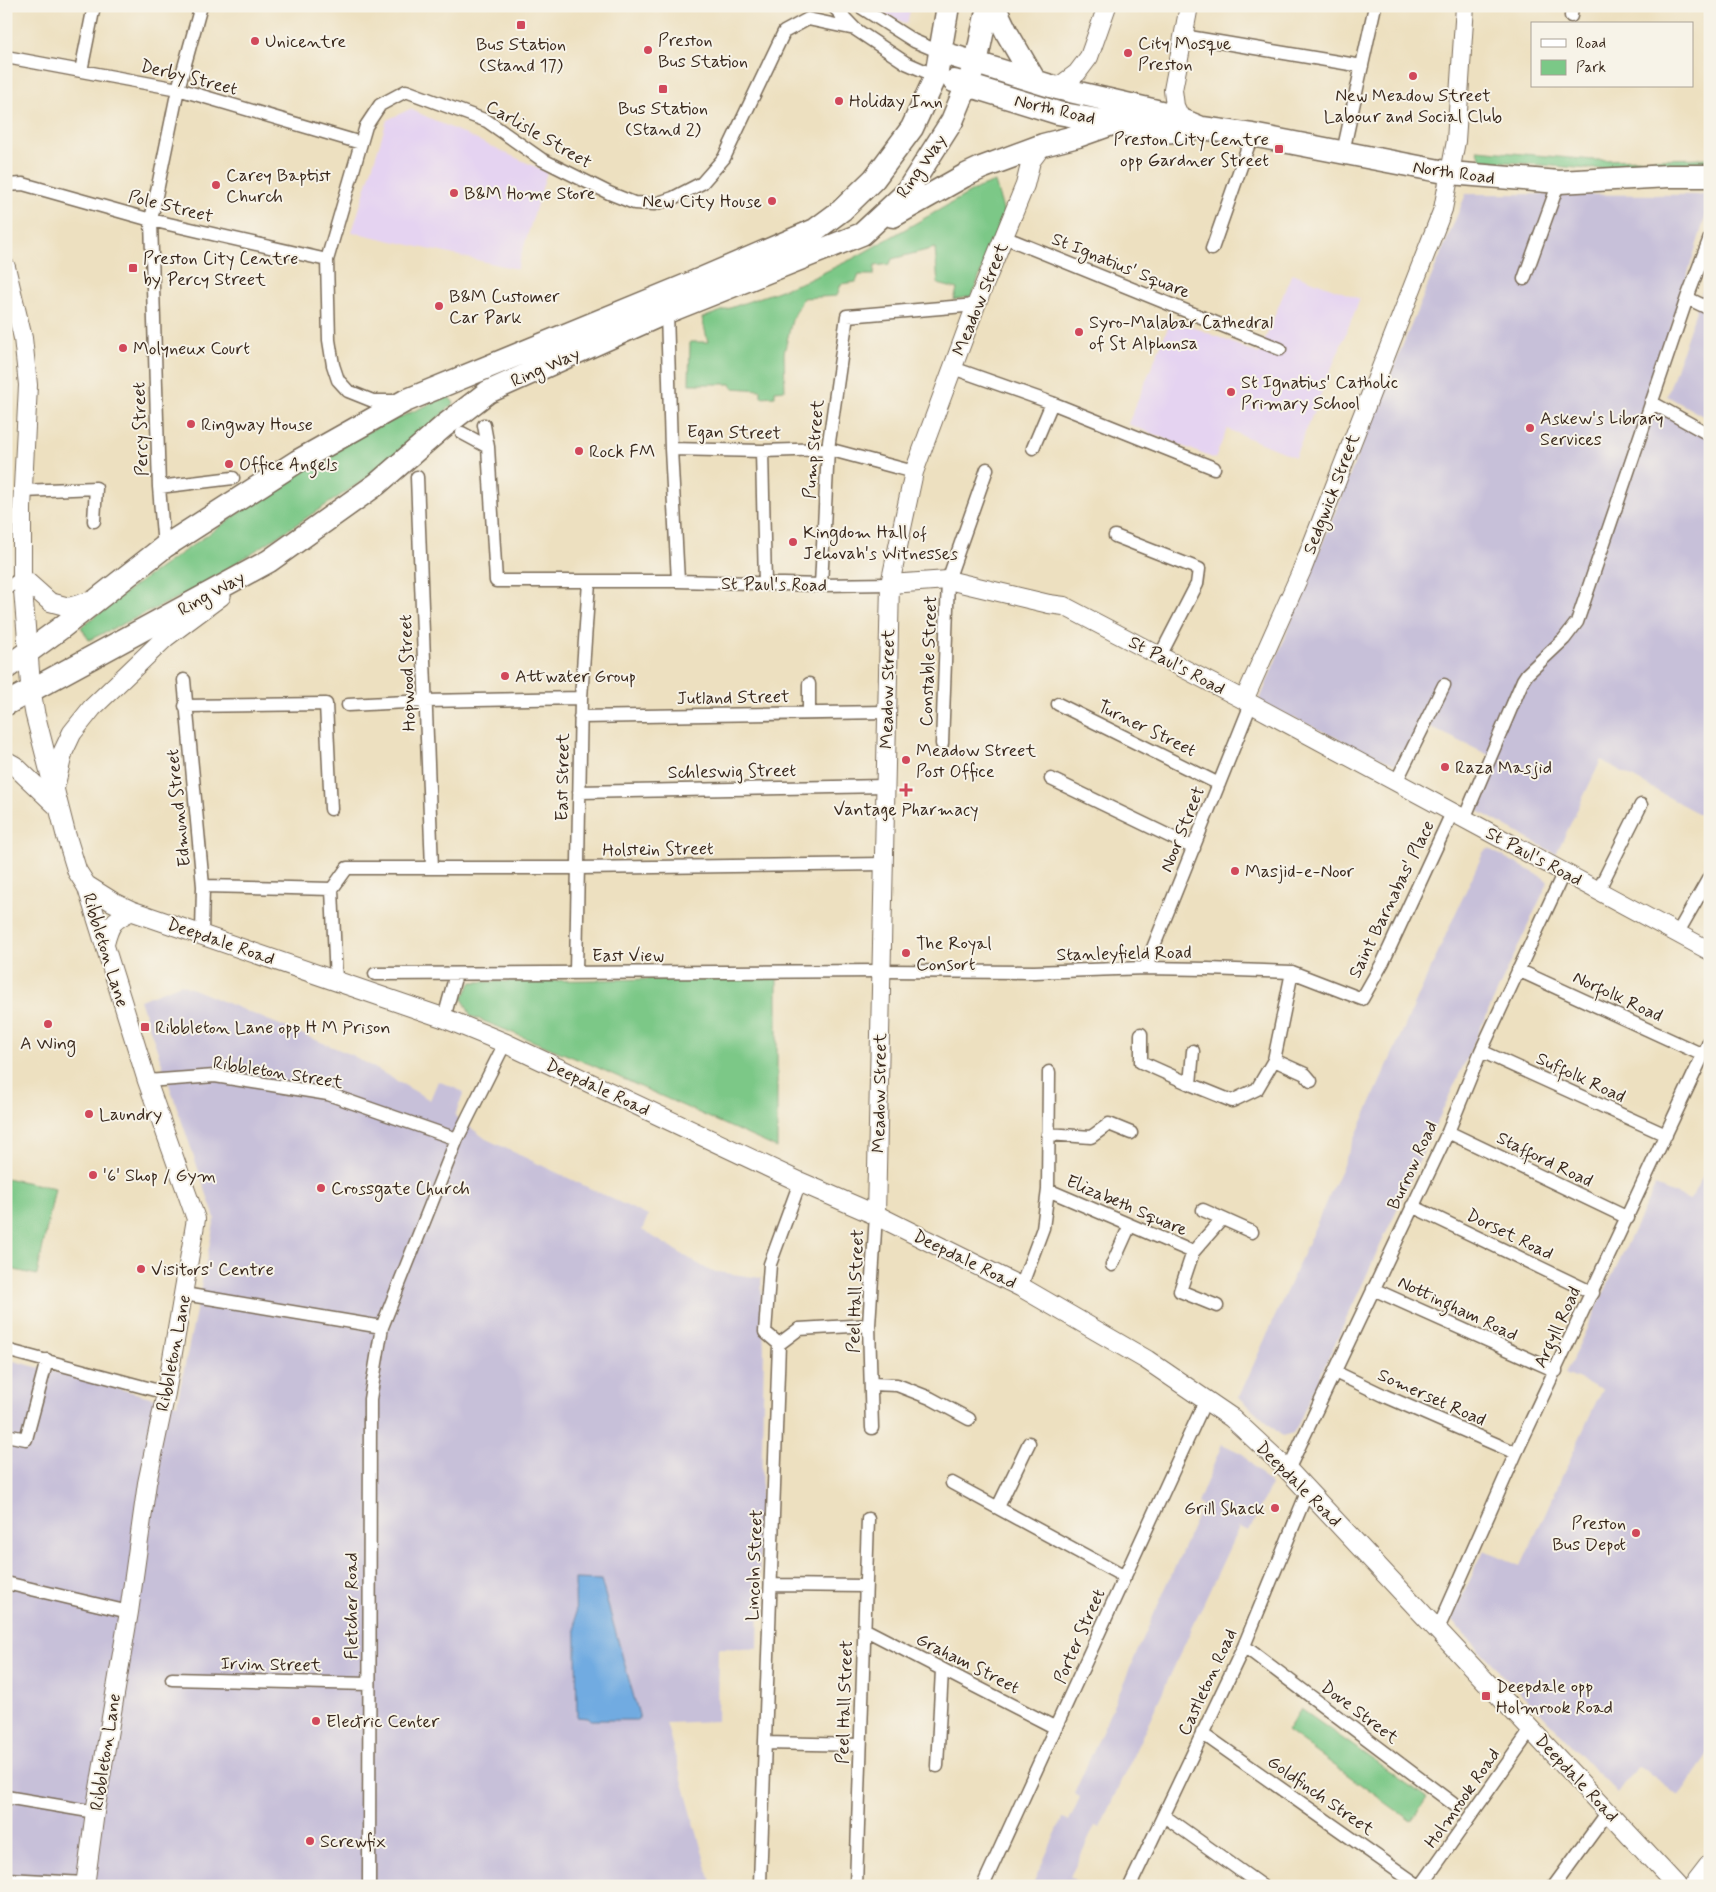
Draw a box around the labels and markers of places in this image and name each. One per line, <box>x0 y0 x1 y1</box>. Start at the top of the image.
marker: Bus Station (Stand 17) <box>515 19 527 31</box>
place label: Preston Bus Station <box>658 29 748 74</box>
place label: Unicentre <box>265 30 346 54</box>
place label: City Mosque Preston <box>1138 32 1231 77</box>
place label: Bus Station (Stand 17) <box>476 33 566 78</box>
marker: Unicentre <box>249 35 261 47</box>
marker: Preston Bus Station <box>642 44 654 56</box>
marker: City Mosque Preston <box>1122 47 1134 59</box>
marker: New Meadow Street Labour and Social Club <box>1407 70 1419 82</box>
marker: Bus Station (Stand 2) <box>657 83 669 95</box>
place label: New Meadow Street Labour and Social Club <box>1324 84 1502 129</box>
place label: Holiday Inn <box>849 90 943 114</box>
marker: Holiday Inn <box>833 95 845 107</box>
place label: Bus Station (Stand 2) <box>618 97 708 142</box>
place label: Preston City Centre opp Gardner Street <box>1114 128 1269 173</box>
marker: Preston City Centre opp Gardner Street <box>1273 143 1285 155</box>
place label: Carey Baptist Church <box>226 164 332 209</box>
marker: Carey Baptist Church <box>210 179 222 191</box>
place label: B&M Home Store <box>464 182 596 206</box>
marker: B&M Home Store <box>448 187 460 199</box>
place label: New City House <box>642 190 762 214</box>
marker: New City House <box>766 195 778 207</box>
place label: Preston City Centre by Percy Street <box>143 247 298 292</box>
marker: Preston City Centre by Percy Street <box>127 262 139 274</box>
place label: B&M Customer Car Park <box>449 285 560 330</box>
marker: B&M Customer Car Park <box>433 300 445 312</box>
place label: Syro-Malabar Cathedral of St Alphonsa <box>1089 311 1273 356</box>
marker: Syro-Malabar Cathedral of St Alphonsa <box>1073 326 1085 338</box>
place label: Molyneux Court <box>133 337 250 361</box>
marker: Molyneux Court <box>117 342 129 354</box>
place label: St Ignatius' Catholic Primary School <box>1241 371 1398 416</box>
marker: St Ignatius' Catholic Primary School <box>1225 386 1237 398</box>
place label: Askew's Library Services <box>1540 407 1664 452</box>
place label: Ringway House <box>201 413 313 438</box>
marker: Ringway House <box>185 418 197 430</box>
marker: Askew's Library Services <box>1524 422 1536 434</box>
place label: Rock FM <box>589 440 656 464</box>
marker: Rock FM <box>573 445 585 457</box>
place label: Office Angels <box>239 453 338 479</box>
marker: Office Angels <box>223 458 235 470</box>
place label: Kingdom Hall of Jehovah's Witnesses <box>803 521 958 566</box>
marker: Kingdom Hall of Jehovah's Witnesses <box>787 536 799 548</box>
place label: Attwater Group <box>515 665 636 689</box>
marker: Attwater Group <box>499 670 511 682</box>
place label: Meadow Street Post Office <box>916 739 1036 784</box>
marker: Meadow Street Post Office <box>900 754 912 766</box>
place label: Raza Masjid <box>1455 756 1552 780</box>
marker: Raza Masjid <box>1439 761 1451 773</box>
marker: Vantage Pharmacy <box>900 784 912 796</box>
place label: Vantage Pharmacy <box>833 798 979 822</box>
place label: Masjid-e-Noor <box>1245 860 1355 884</box>
marker: Masjid-e-Noor <box>1229 865 1241 877</box>
place label: The Royal Consort <box>916 932 992 977</box>
marker: The Royal Consort <box>900 947 912 959</box>
place label: Ribbleton Lane opp H M Prison <box>155 1016 391 1040</box>
marker: A Wing <box>42 1018 54 1030</box>
marker: Ribbleton Lane opp H M Prison <box>139 1021 151 1033</box>
place label: A Wing <box>20 1032 76 1057</box>
place label: Laundry <box>99 1103 162 1127</box>
marker: Laundry <box>83 1108 95 1120</box>
place label: '6' Shop / Gym <box>103 1164 216 1188</box>
marker: '6' Shop / Gym <box>87 1169 99 1181</box>
place label: Crossgate Church <box>331 1177 470 1202</box>
marker: Crossgate Church <box>315 1182 327 1194</box>
place label: Visitors' Centre <box>151 1258 274 1282</box>
marker: Visitors' Centre <box>135 1263 147 1275</box>
place label: Grill Shack <box>1184 1497 1265 1521</box>
marker: Grill Shack <box>1269 1502 1281 1514</box>
place label: Preston Bus Depot <box>1552 1512 1626 1557</box>
marker: Preston Bus Depot <box>1630 1527 1642 1539</box>
place label: Deepdale opp Holmrook Road <box>1496 1675 1613 1720</box>
marker: Deepdale opp Holmrook Road <box>1480 1690 1492 1702</box>
place label: Electric Center <box>326 1710 440 1734</box>
marker: Electric Center <box>310 1715 322 1727</box>
place label: Screwfix <box>320 1830 386 1854</box>
marker: Screwfix <box>304 1835 316 1847</box>

